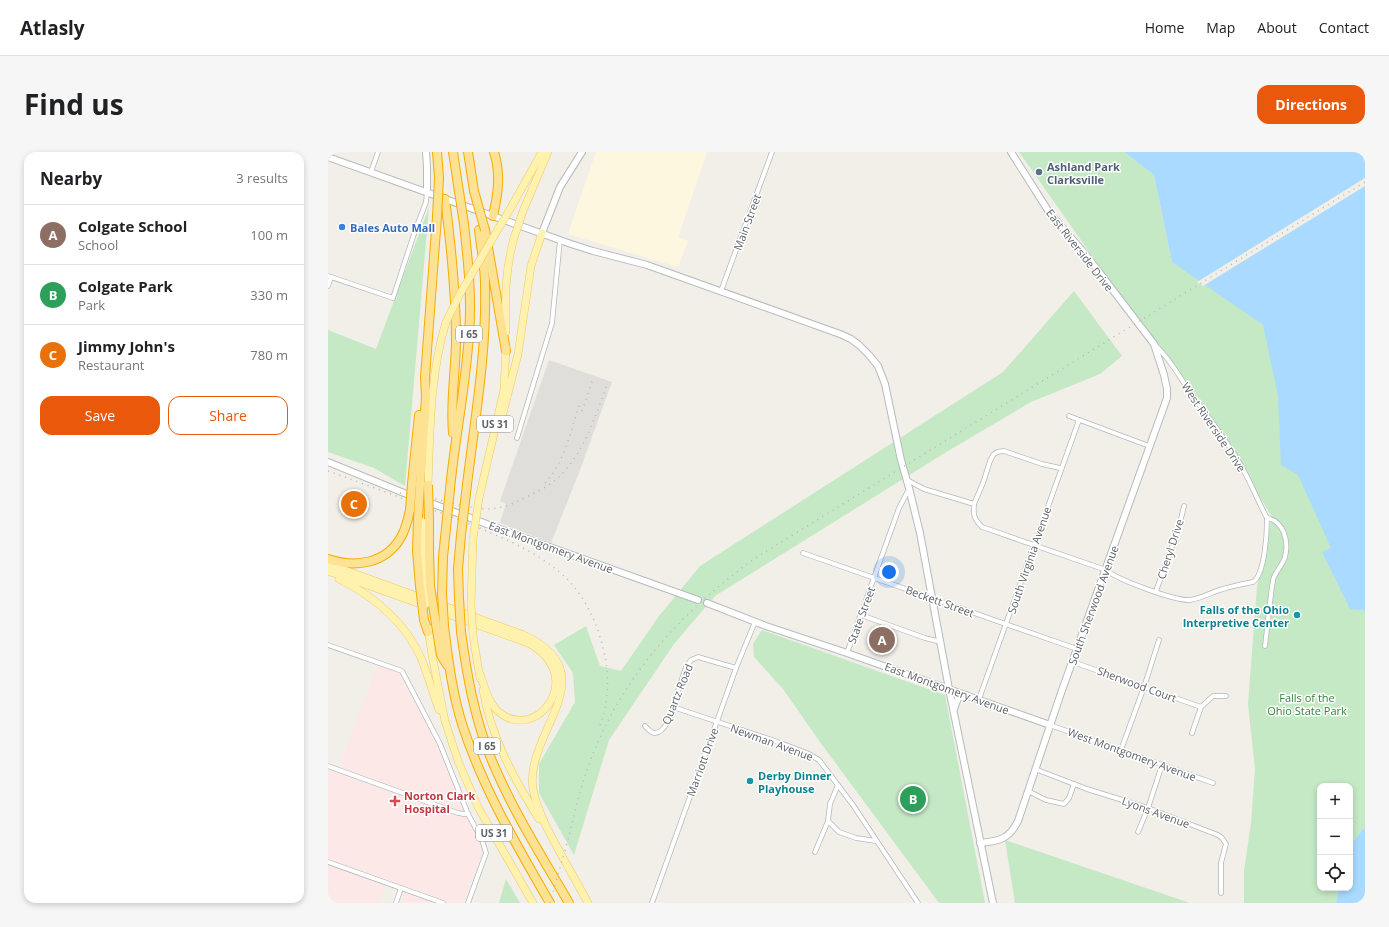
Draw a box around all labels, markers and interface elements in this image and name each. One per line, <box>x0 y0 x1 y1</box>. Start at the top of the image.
text: Atlasly <box>20 15 85 41</box>
text: Home <box>1145 18 1184 37</box>
text: Map <box>1206 18 1235 37</box>
text: About <box>1257 18 1297 37</box>
text: Contact <box>1319 18 1369 37</box>
text: Find us <box>24 85 124 123</box>
button: Directions <box>1257 85 1365 124</box>
place label: Ashland Park Clarksville <box>1047 159 1120 187</box>
text: Nearby <box>40 167 102 190</box>
marker: Ashland Park Clarksville <box>1034 167 1044 177</box>
text: 3 results <box>236 169 288 187</box>
street label: Main Street <box>730 192 764 252</box>
street label: East Riverside Drive <box>1043 206 1117 294</box>
text: Colgate School <box>78 216 187 236</box>
place label: Bales Auto Mall <box>350 220 435 235</box>
marker: Bales Auto Mall <box>337 222 347 232</box>
text: A <box>49 226 57 244</box>
text: 100 m <box>250 226 288 244</box>
text: School <box>78 236 118 254</box>
text: Colgate Park <box>78 276 173 296</box>
text: B <box>49 286 57 304</box>
text: 330 m <box>250 286 288 304</box>
text: Park <box>78 296 105 314</box>
road number: I 65 <box>456 326 482 342</box>
text: Jimmy John's <box>78 336 175 356</box>
text: C <box>49 346 57 364</box>
text: 780 m <box>250 346 288 364</box>
text: Restaurant <box>78 356 145 374</box>
street label: West Riverside Drive <box>1178 379 1250 475</box>
button: Save <box>40 396 160 435</box>
button: Share <box>168 396 288 435</box>
road number: US 31 <box>477 416 513 432</box>
pin: C <box>341 489 367 519</box>
street label: South Virginia Avenue <box>1004 504 1054 616</box>
street label: East Montgomery Avenue <box>487 517 615 577</box>
street label: Cheryl Drive <box>1153 517 1187 581</box>
street label: South Sherwood Avenue <box>1064 543 1122 667</box>
your location <box>879 562 899 582</box>
street label: Beckett Street <box>904 582 976 620</box>
street label: State Street <box>844 584 878 646</box>
place label: Falls of the Ohio Interpretive Center <box>1183 602 1289 630</box>
marker: Falls of the Ohio Interpretive Center <box>1292 610 1302 620</box>
pin: A <box>869 625 895 655</box>
street label: East Montgomery Avenue <box>883 658 1011 718</box>
street label: Quartz Road <box>658 661 696 727</box>
street label: Sherwood Court <box>1095 663 1179 705</box>
park label: Falls of the Ohio State Park <box>1267 690 1347 718</box>
street label: Newman Avenue <box>728 720 816 764</box>
street label: West Montgomery Avenue <box>1066 724 1198 784</box>
street label: Marriott Drive <box>683 726 721 798</box>
road number: I 65 <box>474 738 500 754</box>
place label: Derby Dinner Playhouse <box>758 768 831 796</box>
marker: Derby Dinner Playhouse <box>745 776 755 786</box>
map controls <box>1317 783 1353 891</box>
button: + <box>1317 783 1353 819</box>
pin: B <box>900 784 926 814</box>
place label: Norton Clark Hospital <box>404 788 475 816</box>
street label: Lyons Avenue <box>1120 793 1192 831</box>
marker: Norton Clark Hospital <box>389 795 401 807</box>
button: − <box>1317 819 1353 855</box>
road number: US 31 <box>476 825 512 841</box>
button: locate <box>1317 855 1353 891</box>

